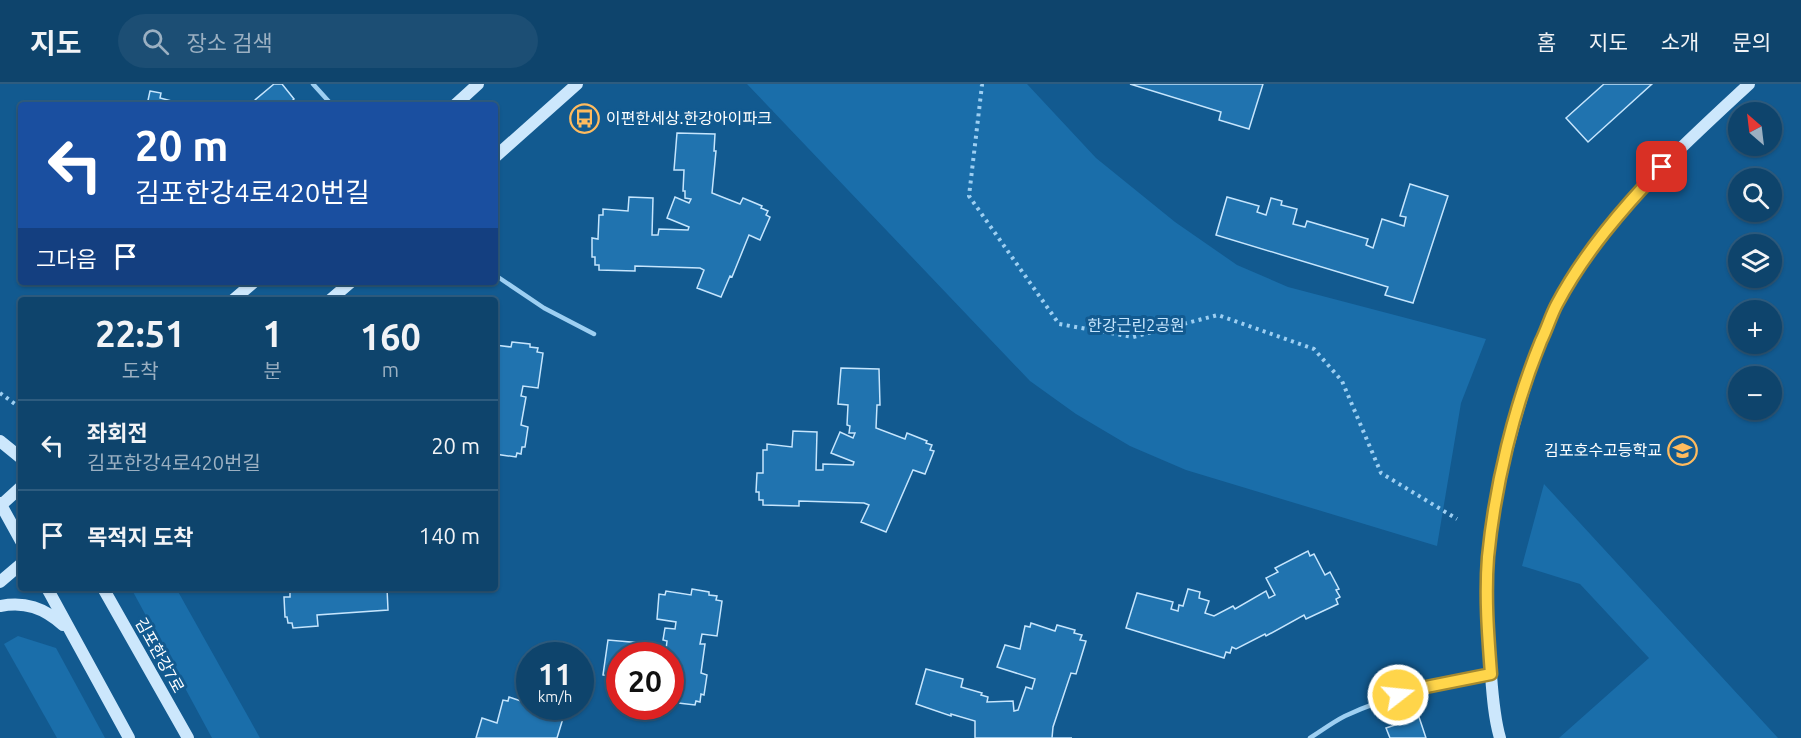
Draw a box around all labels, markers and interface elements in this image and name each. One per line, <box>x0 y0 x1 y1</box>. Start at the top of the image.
search box <box>118 14 538 68</box>
icon: search <box>139 25 172 58</box>
text: 지도 <box>30 27 82 58</box>
text: 장소 검색 <box>187 30 273 55</box>
text: 홈 <box>1537 30 1556 54</box>
text: 지도 <box>1589 30 1628 54</box>
text: 소개 <box>1661 30 1699 54</box>
text: 문의 <box>1732 30 1771 54</box>
bus stop icon: 이편한세상.한강아이파크 <box>569 102 601 134</box>
north arrow <box>1728 102 1782 156</box>
map controls <box>1728 102 1782 420</box>
place label: 이편한세상.한강아이파크 <box>606 109 772 127</box>
text: 20 m <box>135 122 229 169</box>
icon: left <box>36 126 114 204</box>
pin <box>1636 141 1687 192</box>
icon: arrive <box>1645 150 1678 183</box>
button: search <box>1728 168 1782 222</box>
text: 김포한강4로420번길 <box>135 177 370 207</box>
button: layers <box>1728 234 1782 288</box>
icon: arrive <box>109 240 142 273</box>
text: 그다음 <box>36 246 97 271</box>
button: + <box>1728 300 1782 354</box>
text: 22:51 <box>95 313 185 354</box>
text: 1 <box>262 313 283 354</box>
text: 160 <box>360 316 421 357</box>
park label: 한강근린2공원 <box>1087 316 1185 334</box>
text: m <box>382 358 399 381</box>
text: 도착 <box>122 359 159 382</box>
text: 분 <box>263 359 282 382</box>
button: − <box>1728 366 1782 420</box>
text: 좌회전 <box>87 420 148 445</box>
icon: left <box>36 429 69 462</box>
text: 20 m <box>431 433 480 458</box>
school or university icon: 김포호수고등학교 <box>1667 434 1699 466</box>
place label: 김포호수고등학교 <box>1544 441 1662 459</box>
text: 김포한강4로420번길 <box>87 451 261 474</box>
icon: arrive <box>36 519 69 552</box>
text: 140 m <box>419 523 480 548</box>
text: 목적지 도착 <box>87 524 193 549</box>
street label: 김포한강7로 <box>132 615 188 696</box>
speed limit sign: 20 <box>606 642 684 720</box>
text: 11 <box>538 657 572 691</box>
position arrow <box>1366 663 1430 727</box>
text: km/h <box>538 688 572 705</box>

